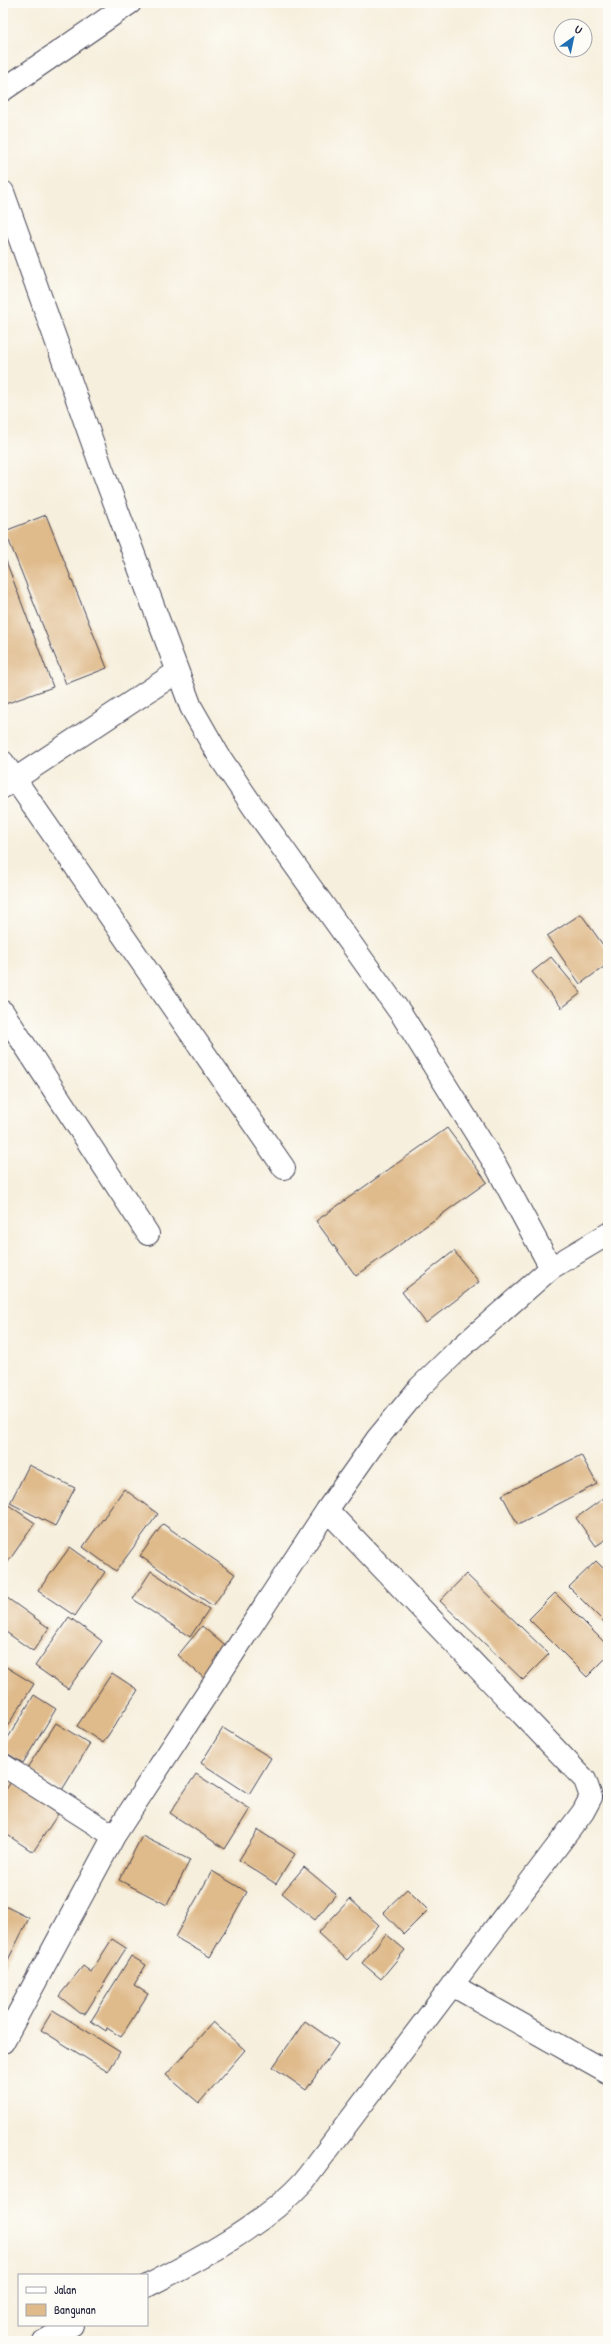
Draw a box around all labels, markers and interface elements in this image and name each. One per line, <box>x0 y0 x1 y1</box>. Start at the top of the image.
north arrow <box>553 18 593 58</box>
text: U <box>572 22 585 37</box>
legend <box>18 2274 148 2326</box>
text: Jalan <box>54 2281 76 2298</box>
text: Bangunan <box>54 2301 96 2318</box>

